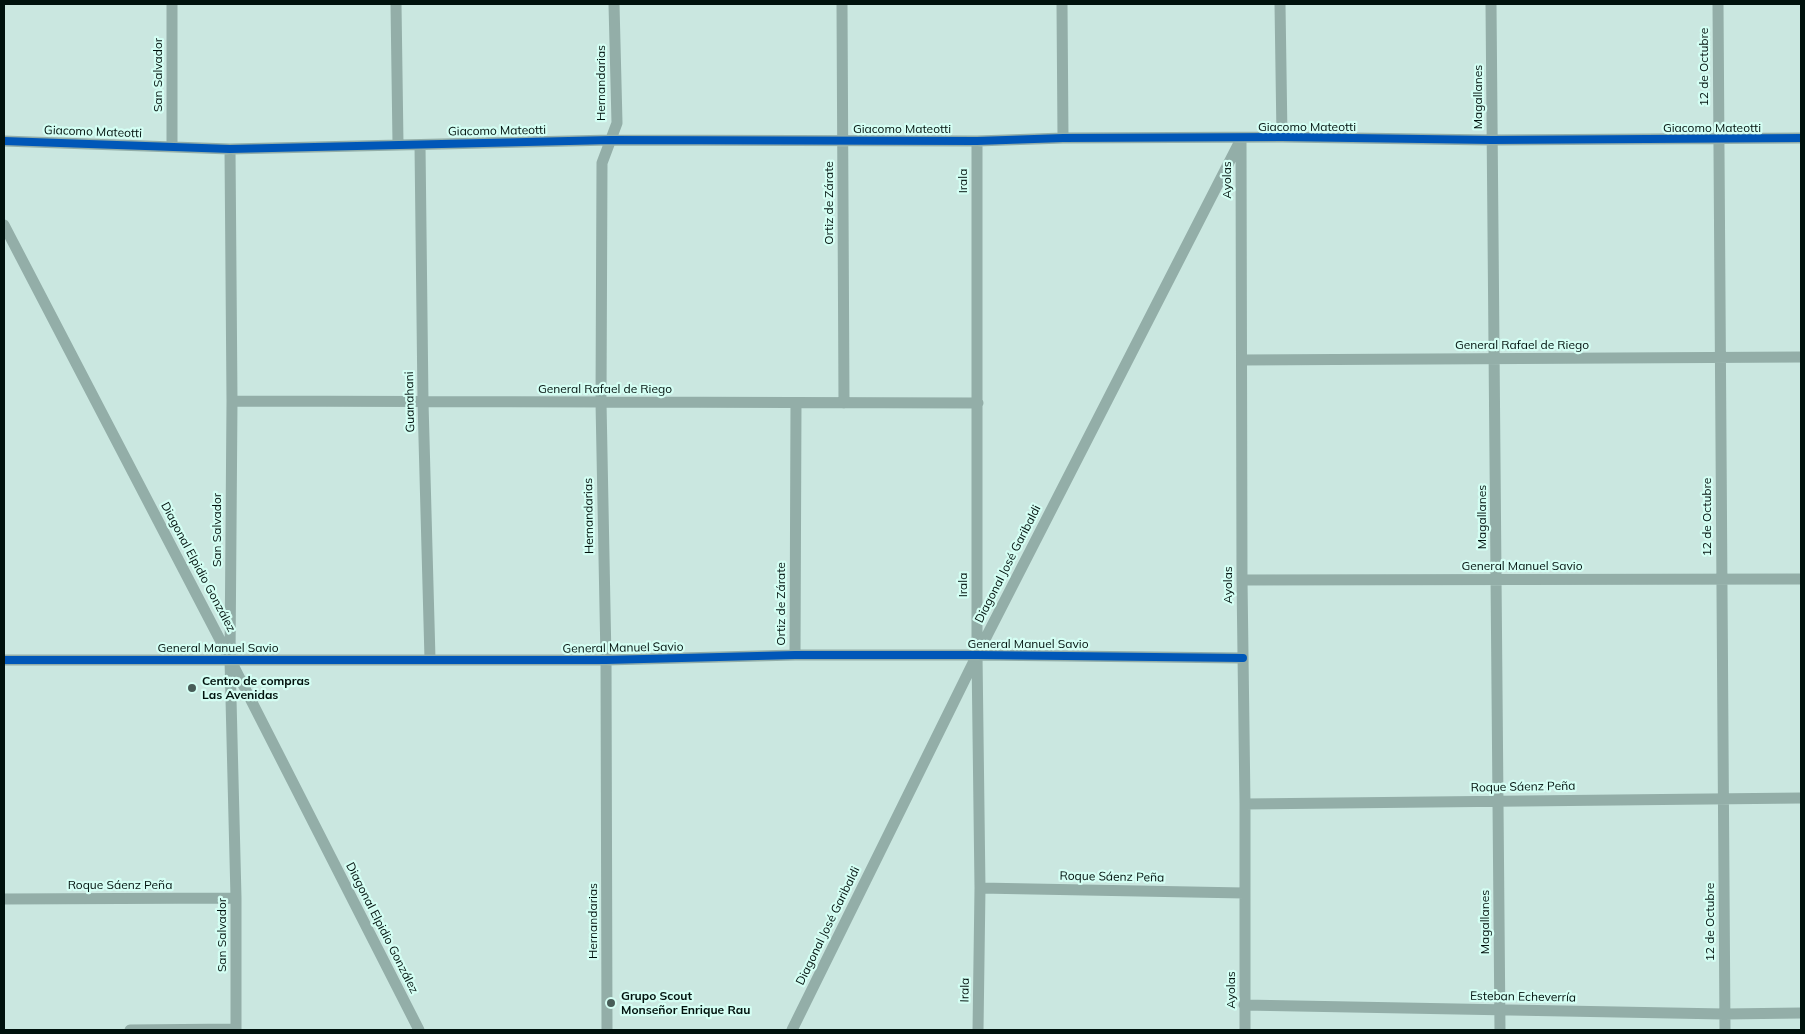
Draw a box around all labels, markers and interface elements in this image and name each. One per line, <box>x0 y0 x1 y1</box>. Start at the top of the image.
street label: 12 de Octubre <box>1697 28 1711 106</box>
street label: San Salvador <box>151 38 165 112</box>
street label: Hernandarias <box>594 45 608 121</box>
street label: Magallanes <box>1471 65 1485 129</box>
street label: Giacomo Mateotti <box>1258 120 1356 134</box>
street label: Giacomo Mateotti <box>1663 121 1761 135</box>
street label: Giacomo Mateotti <box>853 122 951 136</box>
street label: Giacomo Mateotti <box>44 123 142 141</box>
street label: Giacomo Mateotti <box>448 123 546 139</box>
street label: Ortiz de Zárate <box>822 161 836 245</box>
street label: Ayolas <box>1220 161 1234 199</box>
street label: Irala <box>956 169 970 193</box>
street label: General Rafael de Riego <box>1455 338 1589 352</box>
street label: Guanahani <box>402 371 418 433</box>
street label: General Rafael de Riego <box>538 382 672 396</box>
street label: Hernandarias <box>581 478 597 554</box>
street label: 12 de Octubre <box>1700 478 1714 556</box>
street label: Magallanes <box>1475 485 1489 549</box>
street label: San Salvador <box>210 493 224 567</box>
street label: Diagonal Elpidio González <box>158 500 238 634</box>
street label: Diagonal José Garibaldi <box>972 503 1044 625</box>
street label: General Manuel Savio <box>1461 559 1583 573</box>
street label: Ortiz de Zárate <box>774 562 788 646</box>
street label: Ayolas <box>1221 566 1235 604</box>
street label: Irala <box>956 573 970 597</box>
street label: General Manuel Savio <box>967 637 1089 651</box>
street label: General Manuel Savio <box>562 640 684 656</box>
street label: General Manuel Savio <box>157 641 279 655</box>
place label: Centro de compras Las Avenidas <box>202 674 310 702</box>
marker: Centro de compras Las Avenidas <box>186 682 198 694</box>
street label: Roque Sáenz Peña <box>1471 779 1575 795</box>
street label: Diagonal Elpidio González <box>343 860 421 996</box>
street label: Diagonal José Garibaldi <box>793 864 863 988</box>
street label: Roque Sáenz Peña <box>1060 869 1164 885</box>
street label: Roque Sáenz Peña <box>68 878 172 892</box>
street label: Hernandarias <box>586 883 600 959</box>
street label: 12 de Octubre <box>1703 883 1717 961</box>
street label: Magallanes <box>1478 890 1492 954</box>
street label: San Salvador <box>215 898 229 972</box>
street label: Ayolas <box>1224 971 1238 1009</box>
street label: Irala <box>958 978 972 1002</box>
place label: Grupo Scout Monseñor Enrique Rau <box>621 989 750 1017</box>
street label: Esteban Echeverría <box>1470 989 1576 1005</box>
marker: Grupo Scout Monseñor Enrique Rau <box>605 997 617 1009</box>

